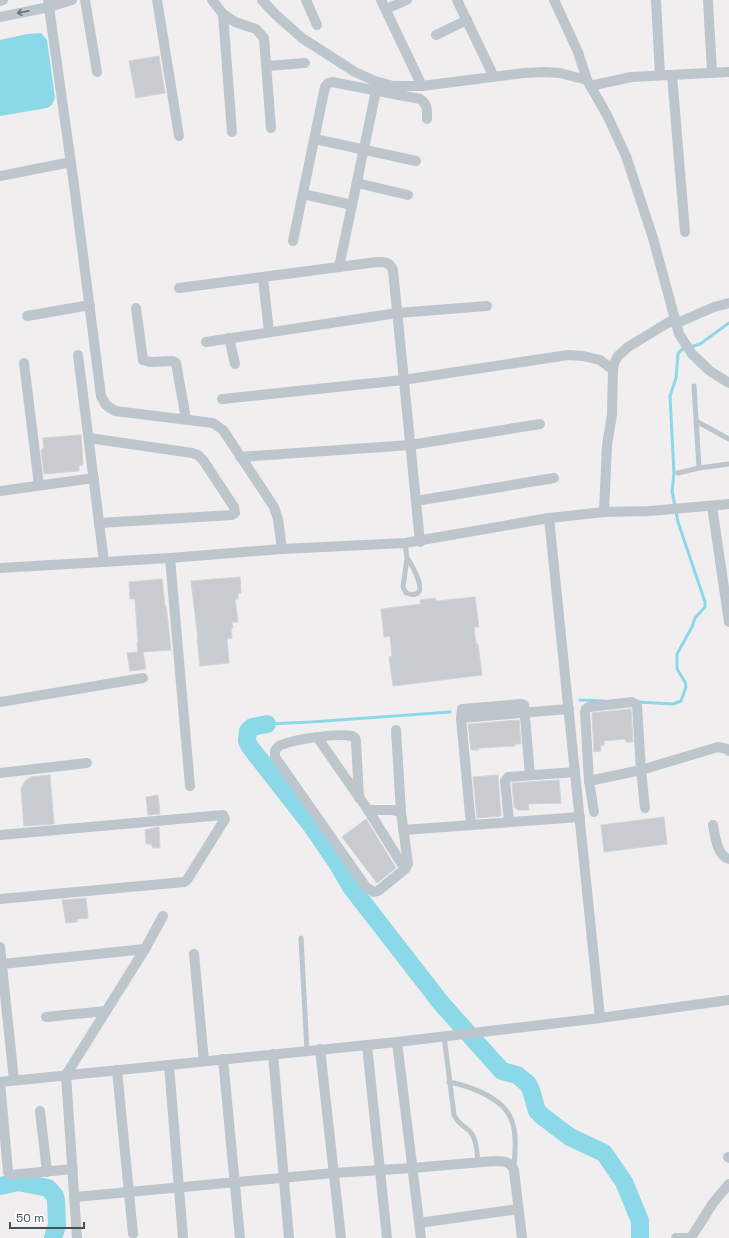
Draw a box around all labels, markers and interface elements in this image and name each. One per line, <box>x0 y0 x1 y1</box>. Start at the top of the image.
one-way arrow <box>17 9 30 17</box>
scale bar <box>10 1204 84 1230</box>
text: 50 m <box>16 1210 44 1226</box>

